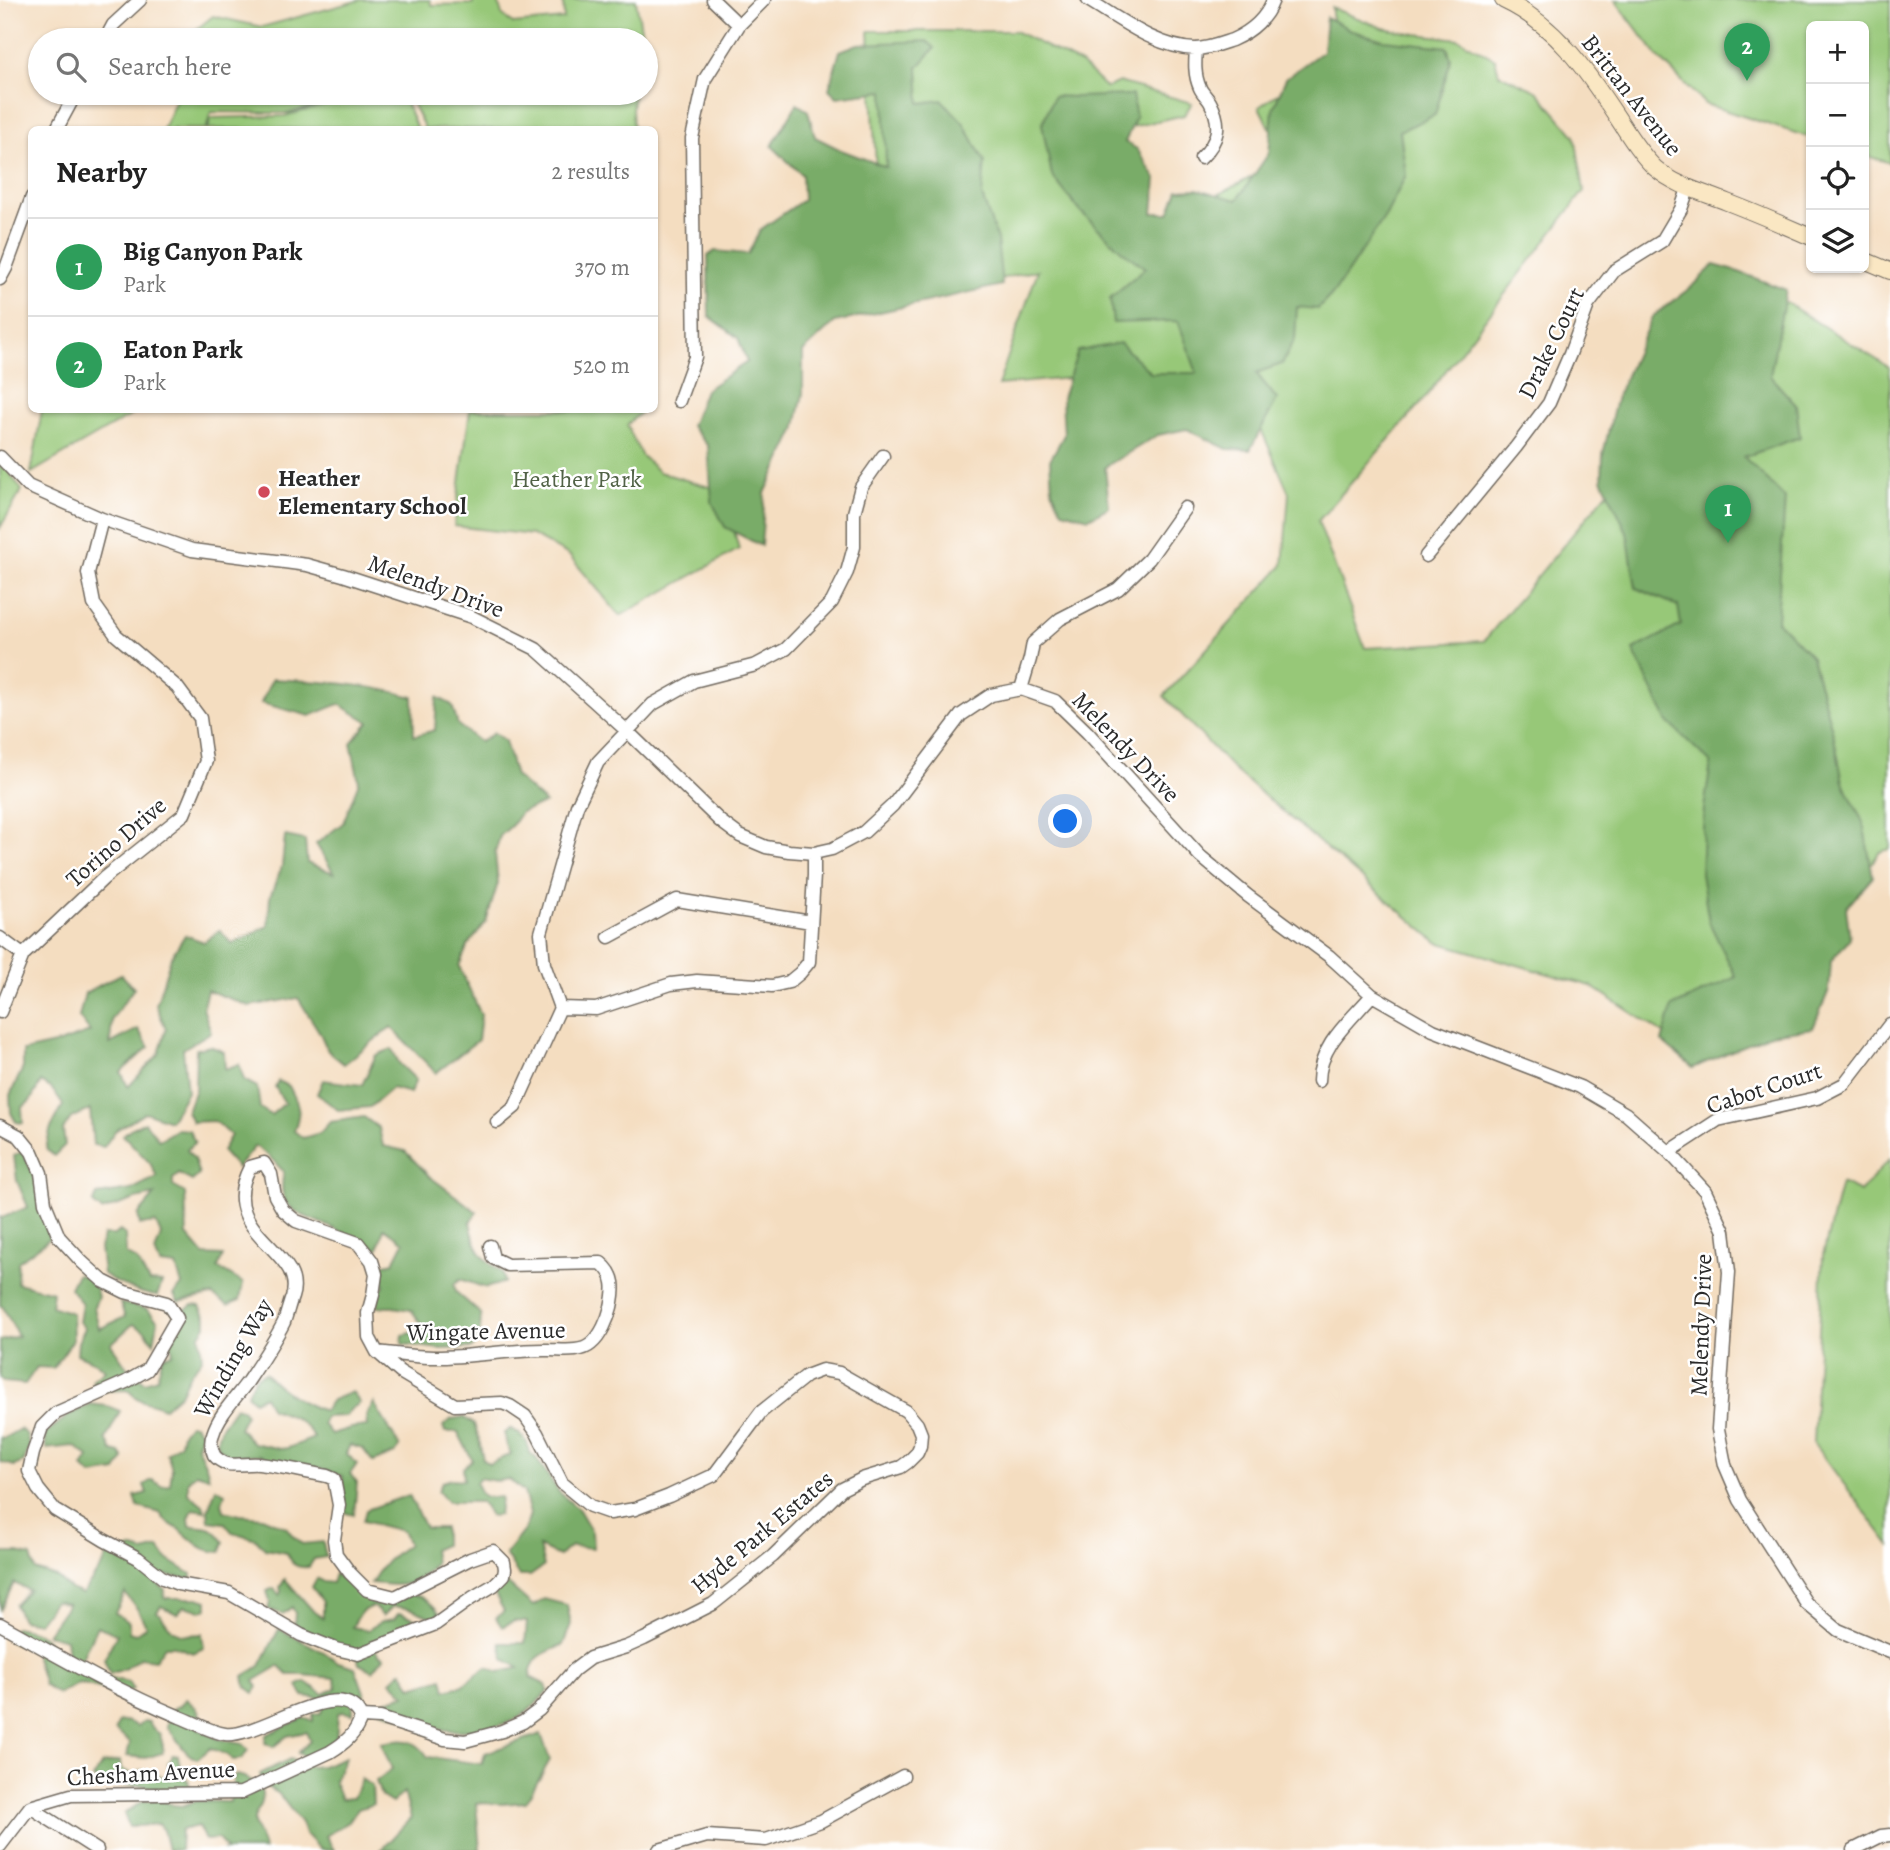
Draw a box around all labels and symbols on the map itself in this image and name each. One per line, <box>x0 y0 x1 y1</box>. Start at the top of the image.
pin: 2 <box>1724 23 1770 81</box>
street label: Brittan Avenue <box>1574 27 1690 163</box>
street label: Drake Court <box>1510 282 1592 404</box>
place label: Heather Elementary School <box>278 462 467 522</box>
park label: Heather Park <box>512 463 642 495</box>
marker: Heather Elementary School <box>256 484 272 500</box>
pin: 1 <box>1705 485 1751 543</box>
street label: Melendy Drive <box>364 547 508 625</box>
street label: Melendy Drive <box>1065 685 1187 809</box>
street label: Torino Drive <box>59 789 173 895</box>
your location <box>1048 804 1082 838</box>
street label: Cabot Court <box>1702 1054 1826 1122</box>
street label: Melendy Drive <box>1683 1253 1719 1397</box>
street label: Winding Way <box>185 1292 280 1424</box>
street label: Wingate Avenue <box>405 1314 566 1348</box>
street label: Hyde Park Estates <box>684 1463 840 1601</box>
street label: Chesham Avenue <box>66 1753 236 1793</box>

